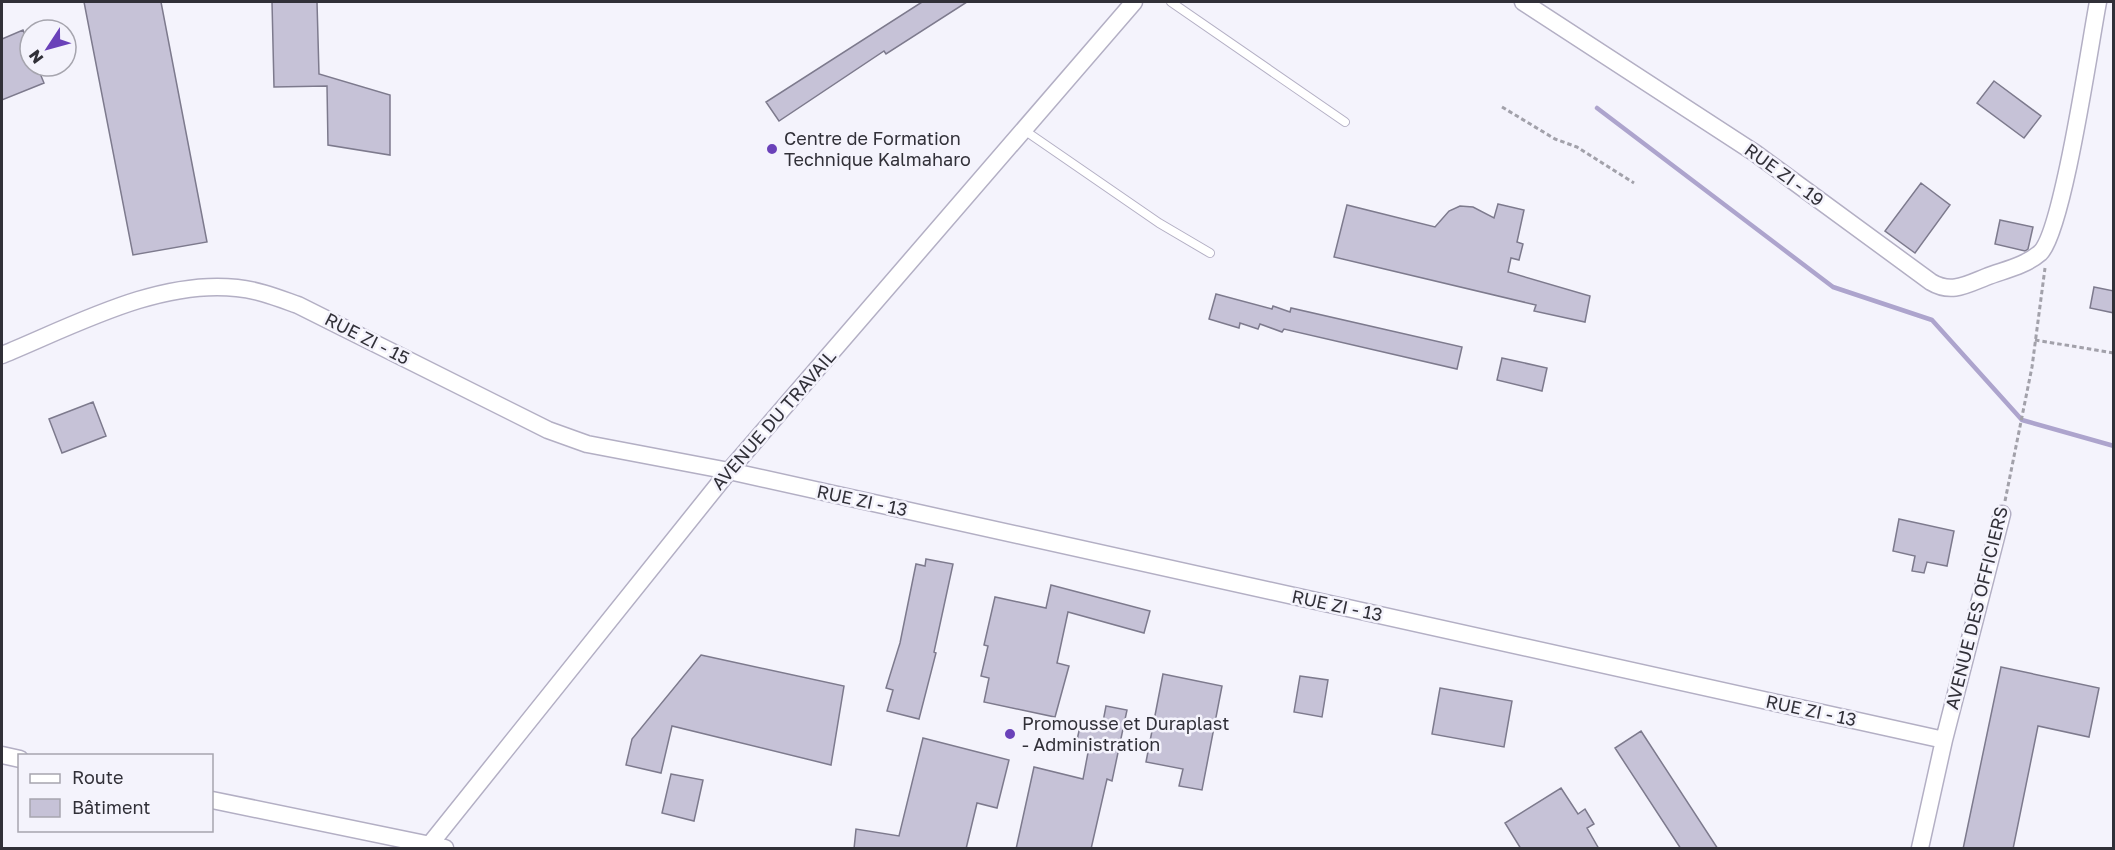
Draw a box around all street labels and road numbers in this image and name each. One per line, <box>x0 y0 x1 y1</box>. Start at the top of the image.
street label: RUE ZI - 19 <box>1741 138 1829 210</box>
street label: RUE ZI - 15 <box>321 307 414 369</box>
street label: AVENUE DU TRAVAIL <box>706 345 840 494</box>
street label: RUE ZI - 13 <box>815 480 910 520</box>
street label: AVENUE DES OFFICIERS <box>1940 504 2012 712</box>
street label: RUE ZI - 13 <box>1290 585 1385 625</box>
street label: RUE ZI - 13 <box>1764 690 1859 730</box>

